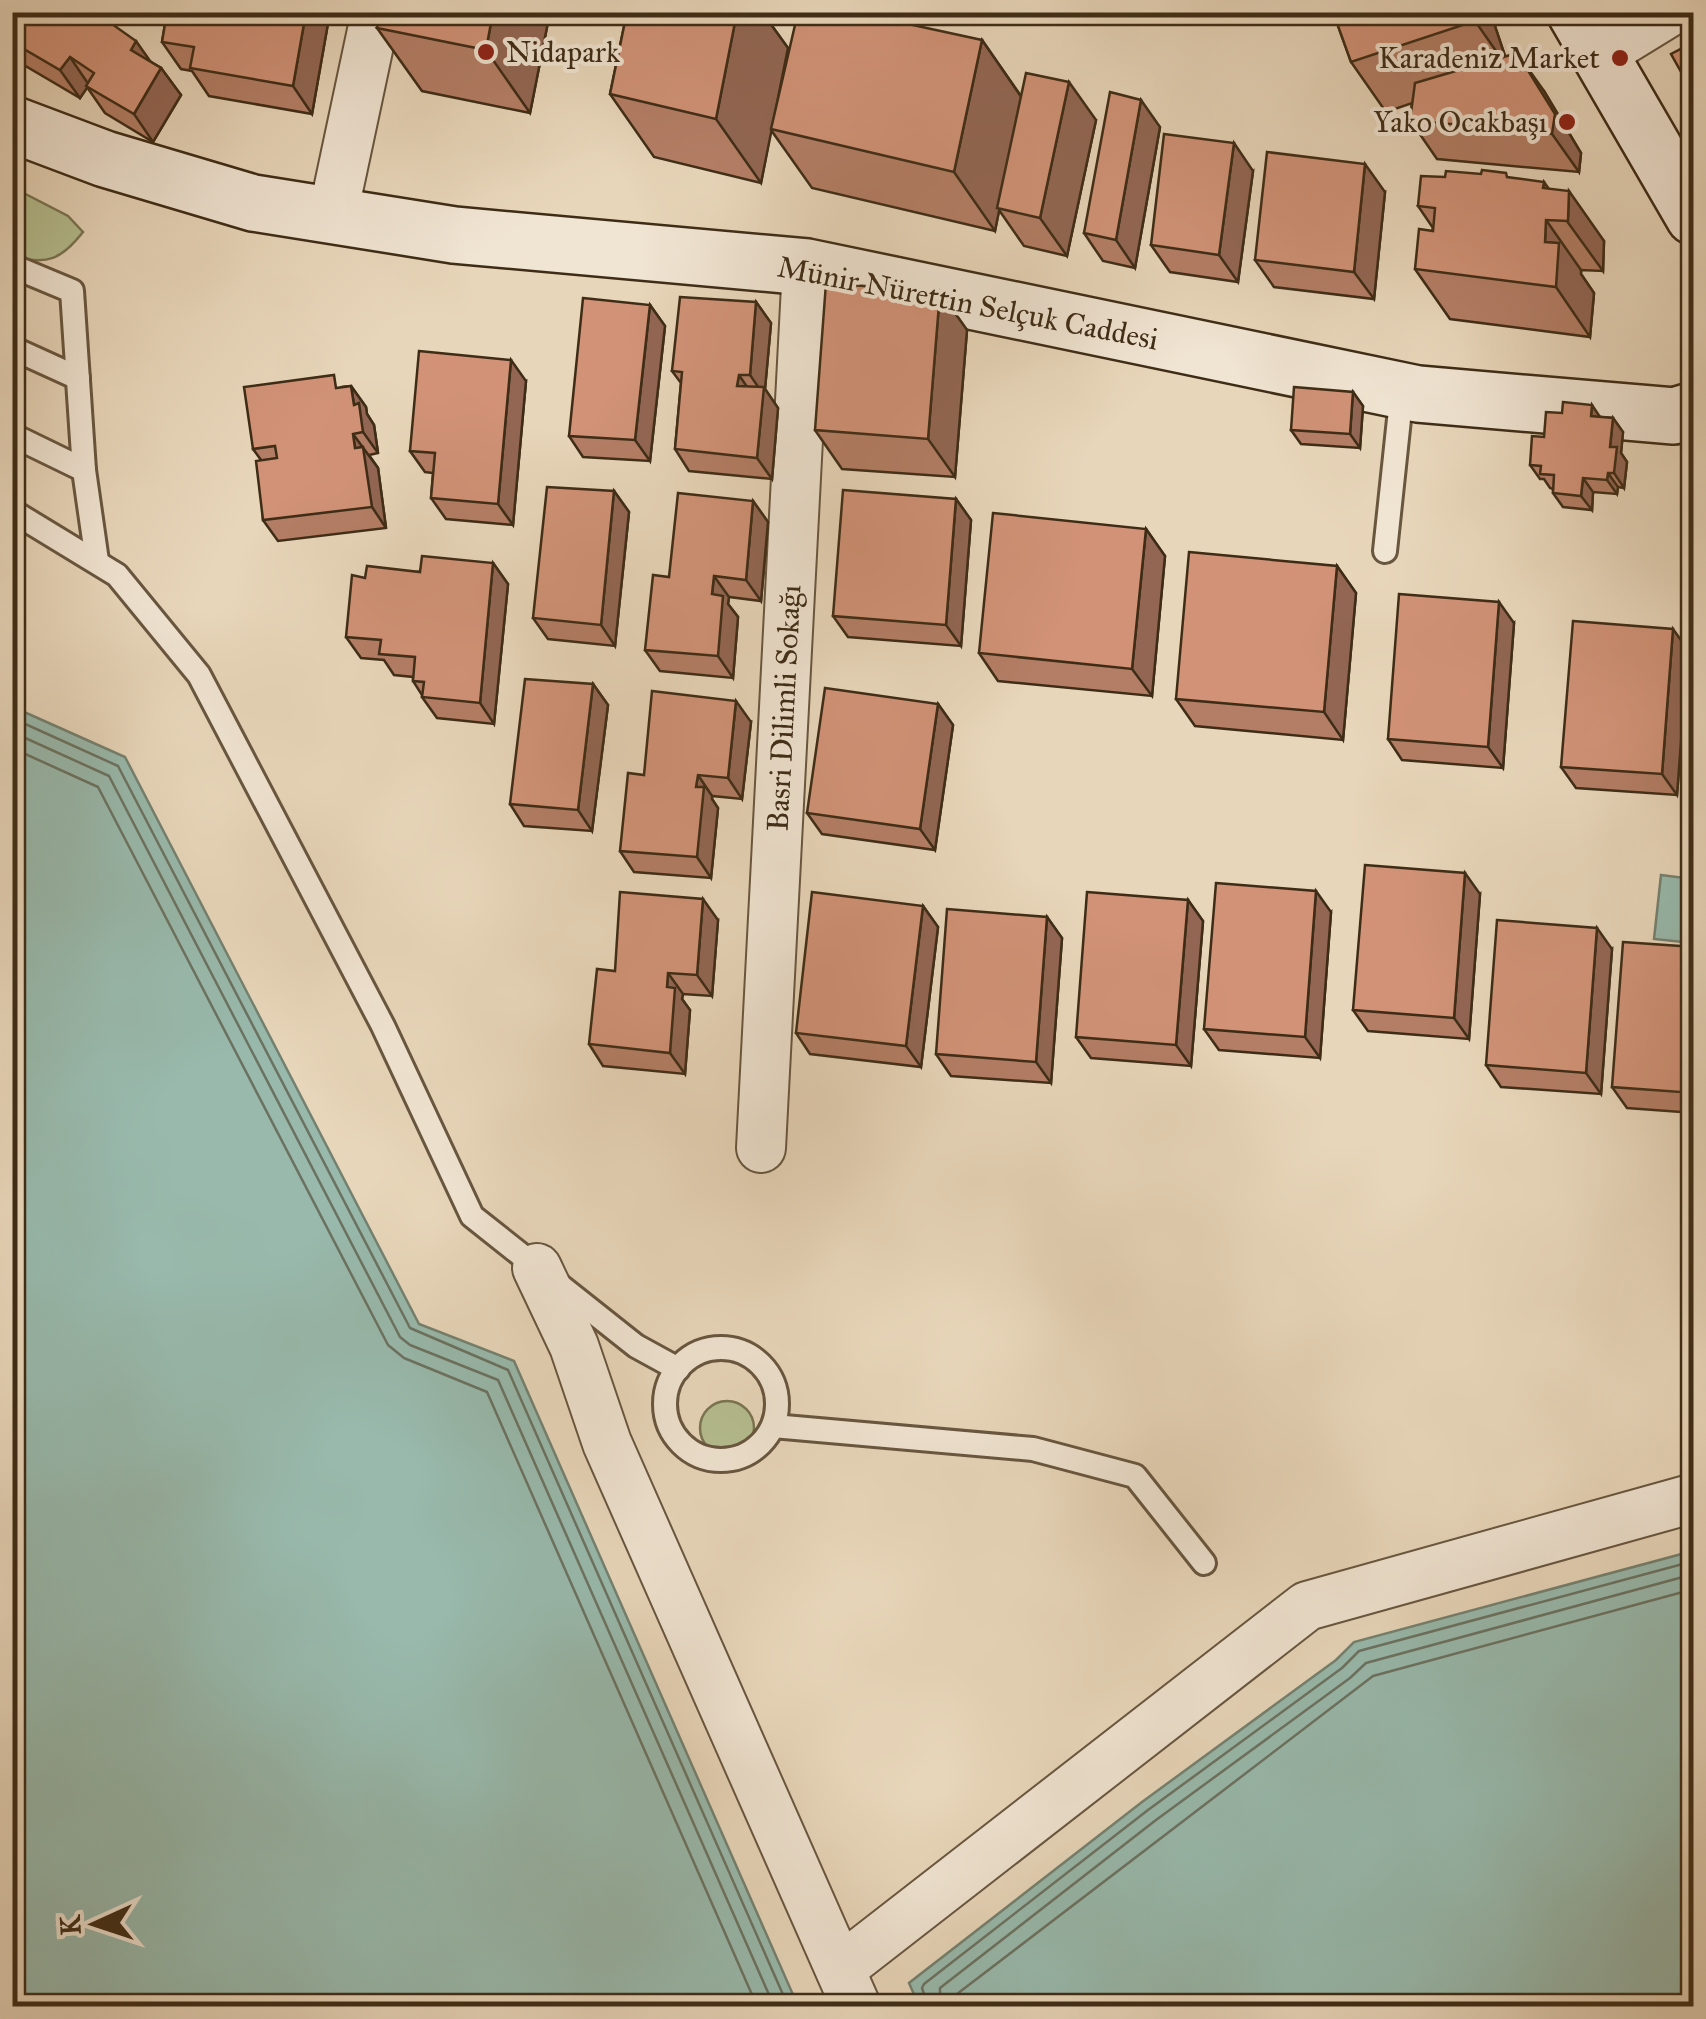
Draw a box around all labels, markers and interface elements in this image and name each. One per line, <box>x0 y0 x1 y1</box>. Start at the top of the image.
place label: Nidapark <box>506 34 620 70</box>
place label: Karadeniz Market <box>1378 40 1600 76</box>
marker: Nidapark <box>475 41 497 63</box>
marker: Karadeniz Market <box>1609 47 1631 69</box>
place label: Yako Ocakbaşı <box>1373 104 1547 140</box>
marker: Yako Ocakbaşı <box>1556 111 1578 133</box>
street label: Münir Nürettin Selçuk Caddesi <box>775 248 1161 358</box>
street label: Basri Dilimli Sokağı <box>760 584 808 832</box>
north arrow <box>45 1874 145 1974</box>
text: K <box>52 1913 89 1936</box>

